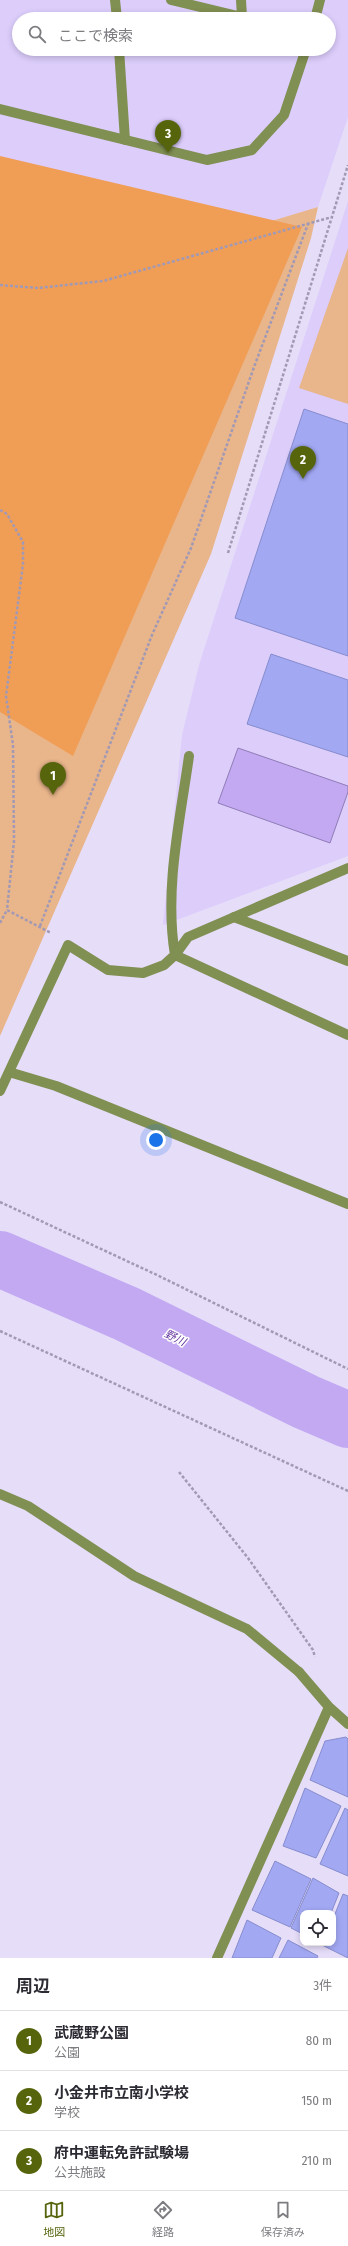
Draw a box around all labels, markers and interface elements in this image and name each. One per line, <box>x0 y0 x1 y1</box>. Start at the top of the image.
search box <box>12 12 336 56</box>
icon: search <box>26 23 48 45</box>
text: ここで検索 <box>58 27 133 45</box>
pin: 3 <box>155 120 181 153</box>
pin: 2 <box>290 446 316 479</box>
pin: 1 <box>40 762 66 795</box>
your location <box>146 1130 166 1150</box>
water label: 野川 <box>162 1327 189 1349</box>
map controls <box>300 1910 336 1946</box>
button: locate <box>300 1910 336 1946</box>
text: 周辺 <box>16 1976 50 1997</box>
text: 3件 <box>313 1978 332 1993</box>
text: 武蔵野公園 <box>54 2024 129 2042</box>
text: 1 <box>26 2033 32 2048</box>
text: 80 m <box>306 2033 332 2048</box>
text: 公園 <box>54 2045 80 2060</box>
text: 小金井市立南小学校 <box>54 2084 189 2102</box>
text: 2 <box>26 2093 32 2108</box>
text: 150 m <box>301 2093 332 2108</box>
text: 学校 <box>54 2105 80 2120</box>
text: 府中運転免許試験場 <box>54 2144 189 2162</box>
text: 3 <box>26 2153 32 2168</box>
text: 210 m <box>302 2153 332 2168</box>
text: 公共施設 <box>54 2165 106 2180</box>
tab: 地図 <box>43 2199 65 2239</box>
tab: 経路 <box>152 2199 174 2239</box>
tab: 保存済み <box>261 2199 305 2239</box>

